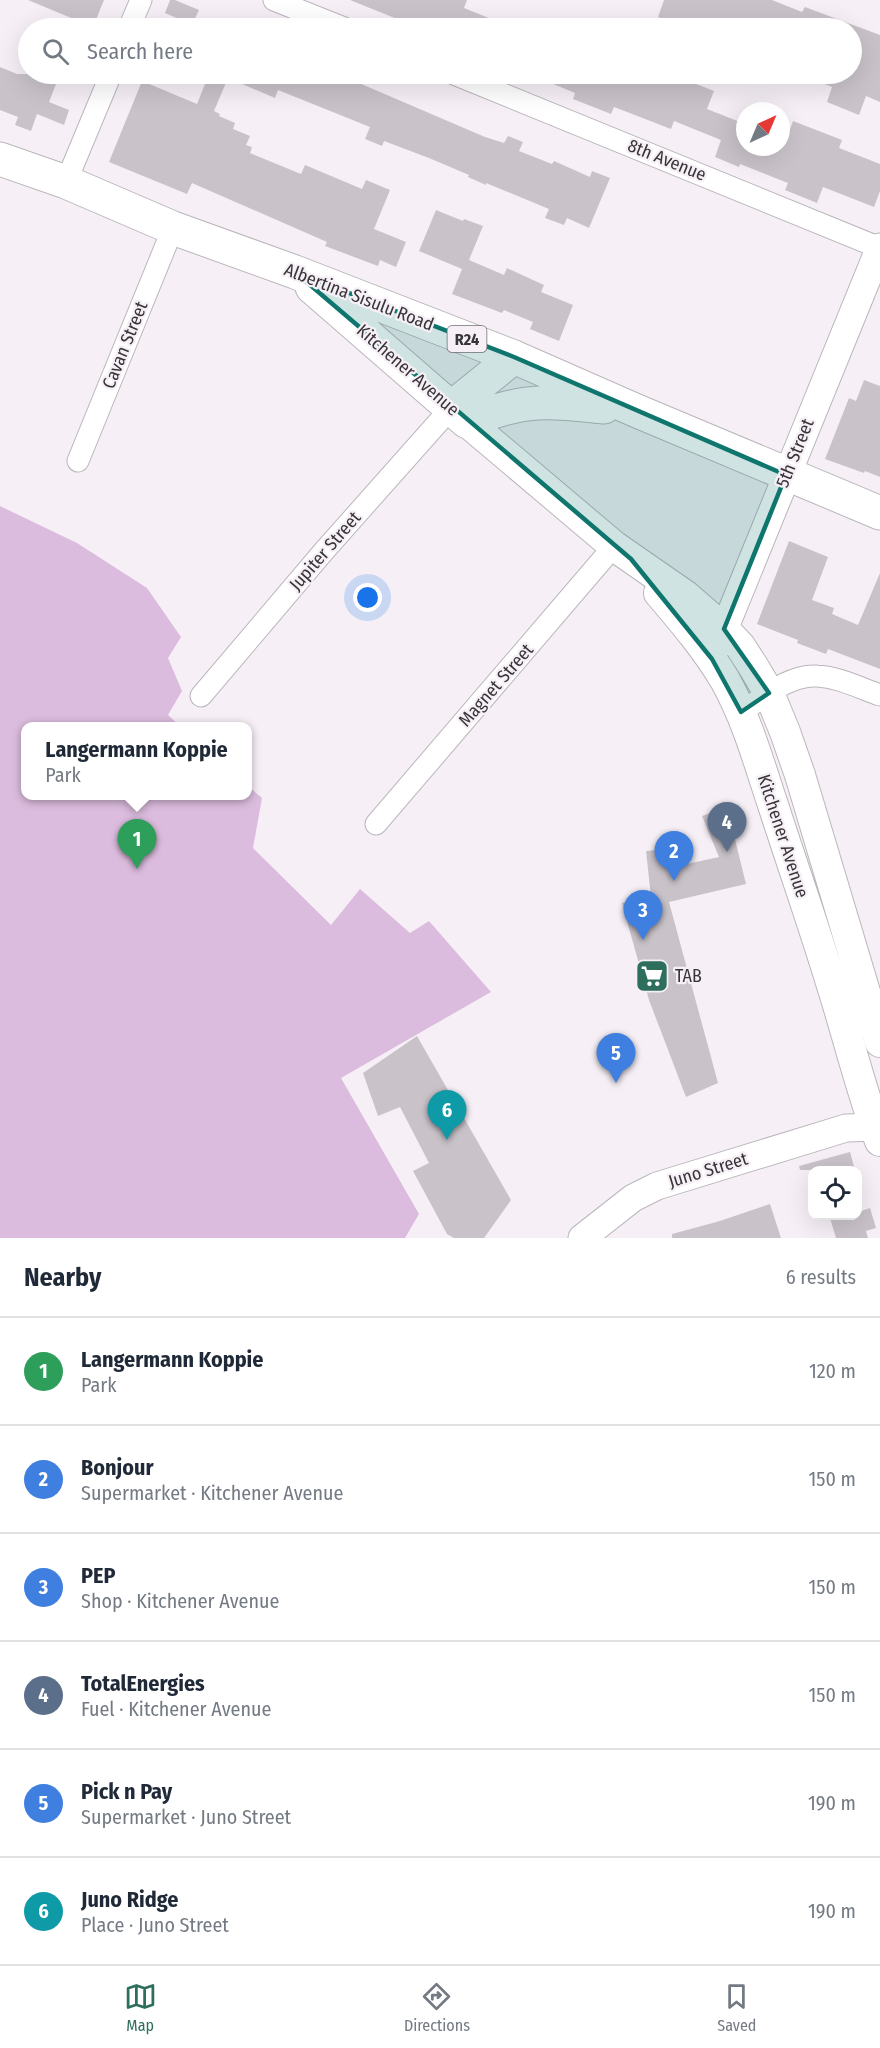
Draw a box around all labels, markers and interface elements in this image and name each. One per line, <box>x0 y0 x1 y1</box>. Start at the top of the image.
search box <box>18 18 862 84</box>
icon: search <box>39 35 72 68</box>
text: Search here <box>87 38 193 65</box>
north arrow <box>736 102 790 156</box>
street label: 8th Avenue <box>625 134 710 186</box>
street label: Albertina Sisulu Road <box>281 258 437 336</box>
street label: Cavan Street <box>98 298 152 392</box>
street label: Kitchener Avenue <box>352 319 464 421</box>
road number: R24 <box>448 326 486 352</box>
street label: 5th Street <box>771 415 819 490</box>
street label: Jupiter Street <box>285 507 365 595</box>
your location <box>353 583 382 612</box>
street label: Magnet Street <box>454 639 538 731</box>
popup <box>21 722 252 800</box>
text: Langermann Koppie <box>45 736 228 763</box>
text: Park <box>45 763 81 787</box>
street label: Kitchener Avenue <box>753 771 813 901</box>
pin: 4 <box>708 802 746 852</box>
pin: 1 <box>118 820 156 869</box>
pin: 2 <box>654 832 694 881</box>
pin: 3 <box>624 890 662 940</box>
supermarket icon: TAB <box>634 958 670 994</box>
place label: TAB <box>675 965 702 987</box>
pin: 5 <box>596 1034 636 1083</box>
pin: 6 <box>428 1090 466 1140</box>
street label: Juno Street <box>666 1147 750 1192</box>
map controls <box>808 1166 862 1220</box>
button: locate <box>808 1166 862 1220</box>
text: Nearby <box>24 1262 101 1293</box>
text: 6 results <box>786 1265 856 1289</box>
text: Langermann Koppie <box>81 1346 263 1373</box>
text: 1 <box>39 1359 48 1383</box>
text: 120 m <box>809 1359 856 1383</box>
text: Park <box>81 1373 117 1397</box>
text: Bonjour <box>81 1454 154 1481</box>
text: 2 <box>39 1467 48 1491</box>
text: 150 m <box>809 1467 856 1491</box>
text: Supermarket · Kitchener Avenue <box>81 1481 343 1505</box>
text: PEP <box>81 1562 115 1589</box>
text: 3 <box>39 1575 48 1599</box>
text: 150 m <box>809 1575 856 1599</box>
text: Shop · Kitchener Avenue <box>81 1589 279 1613</box>
text: TotalEnergies <box>81 1670 205 1697</box>
text: 4 <box>38 1683 49 1707</box>
text: 150 m <box>809 1683 856 1707</box>
text: Fuel · Kitchener Avenue <box>81 1697 271 1721</box>
text: Pick n Pay <box>81 1778 172 1805</box>
text: 5 <box>39 1791 48 1815</box>
text: 190 m <box>808 1791 856 1815</box>
text: Supermarket · Juno Street <box>81 1805 291 1829</box>
text: Juno Ridge <box>81 1886 178 1913</box>
text: 6 <box>38 1899 49 1923</box>
text: 190 m <box>808 1899 856 1923</box>
text: Place · Juno Street <box>81 1913 229 1937</box>
tab: Map <box>124 1980 157 2035</box>
tab: Directions <box>404 1980 470 2035</box>
tab: Saved <box>717 1980 756 2035</box>

